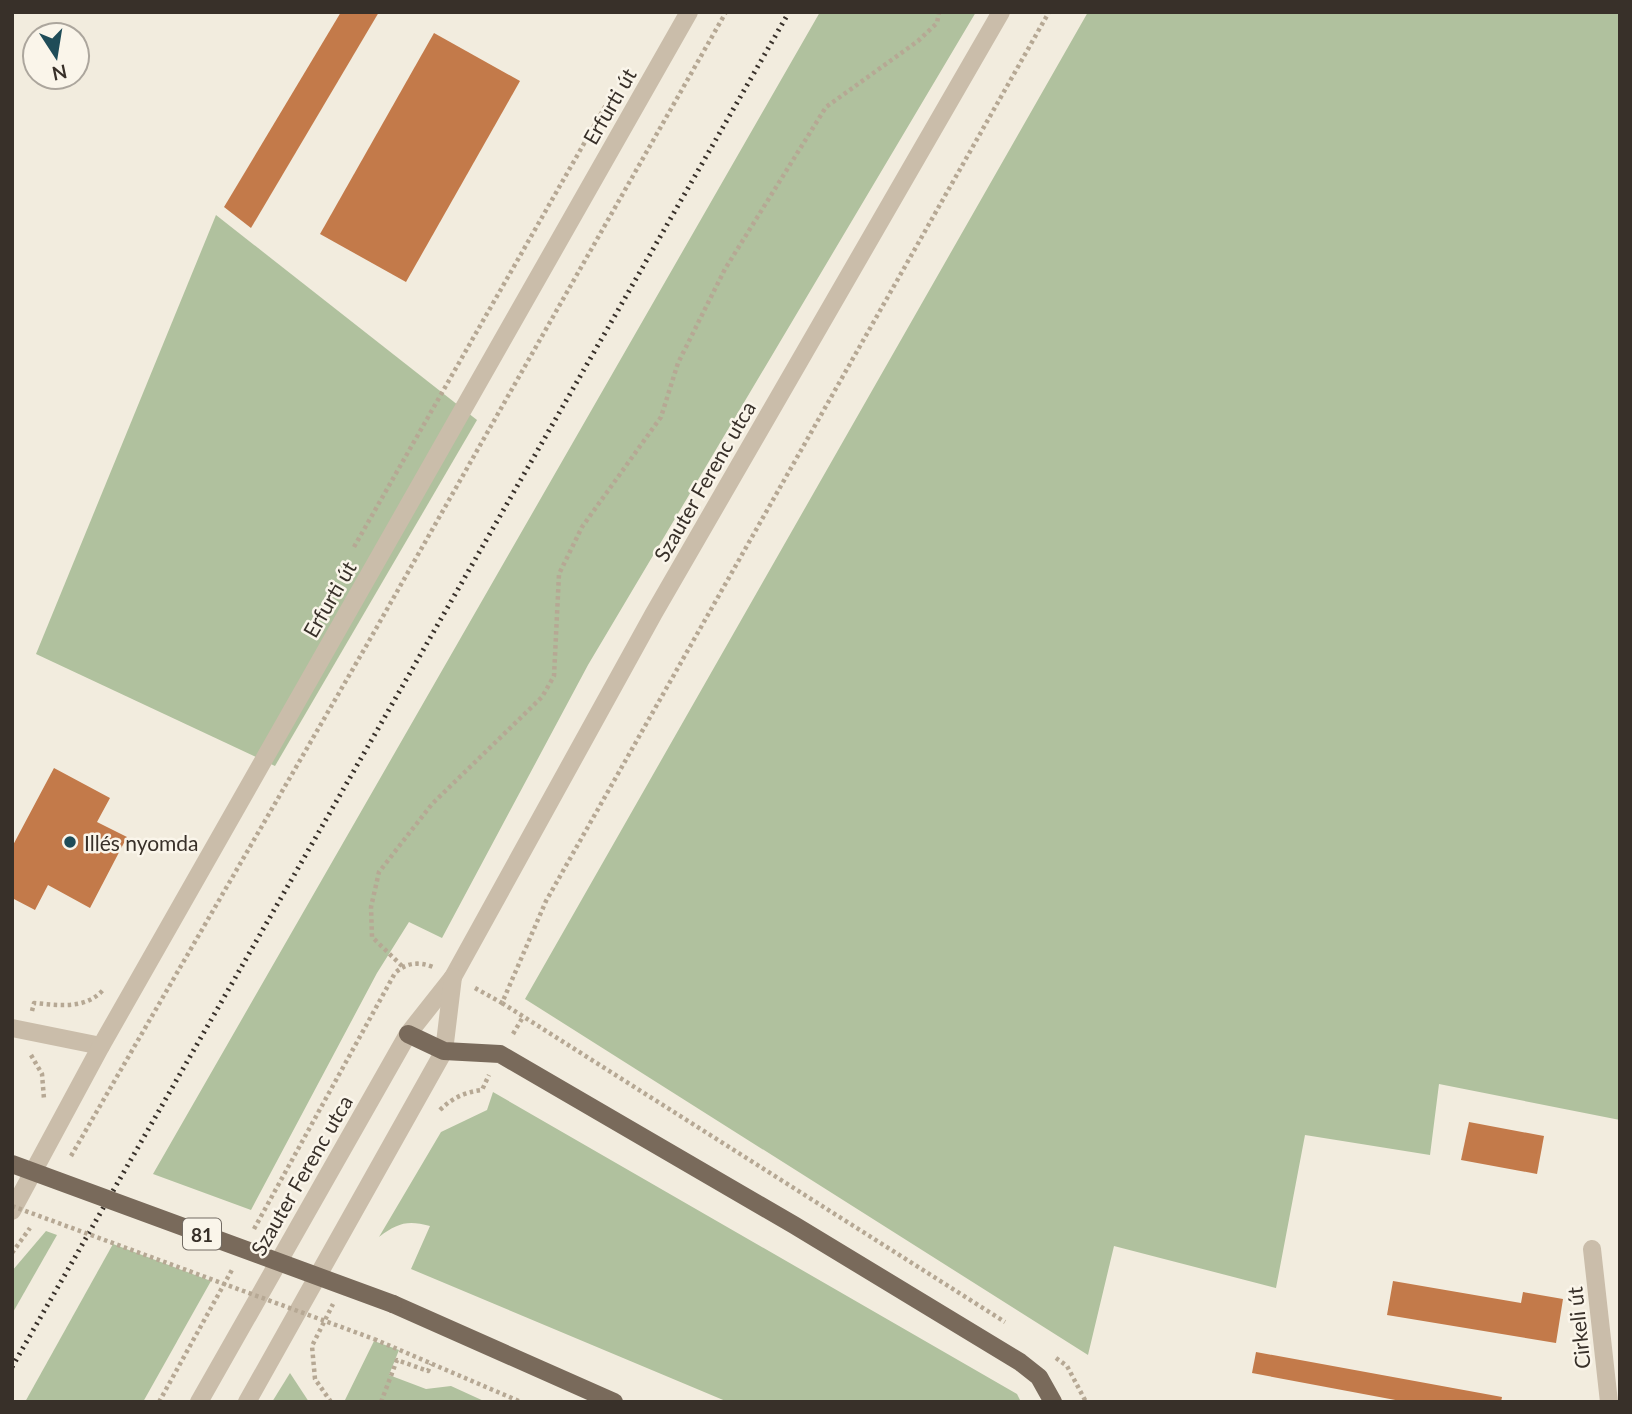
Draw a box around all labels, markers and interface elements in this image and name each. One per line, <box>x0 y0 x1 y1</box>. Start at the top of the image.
north arrow <box>21 21 91 91</box>
text: N <box>50 60 69 86</box>
street label: Erfurti út <box>577 63 641 149</box>
street label: Szauter Ferenc utca <box>648 396 760 566</box>
street label: Erfurti út <box>297 556 361 642</box>
place label: Illés nyomda <box>84 830 199 855</box>
marker: Illés nyomda <box>62 834 78 850</box>
street label: Szauter Ferenc utca <box>245 1090 357 1260</box>
road number: 81 <box>183 1218 221 1250</box>
street label: Cirkeli út <box>1561 1285 1595 1370</box>

